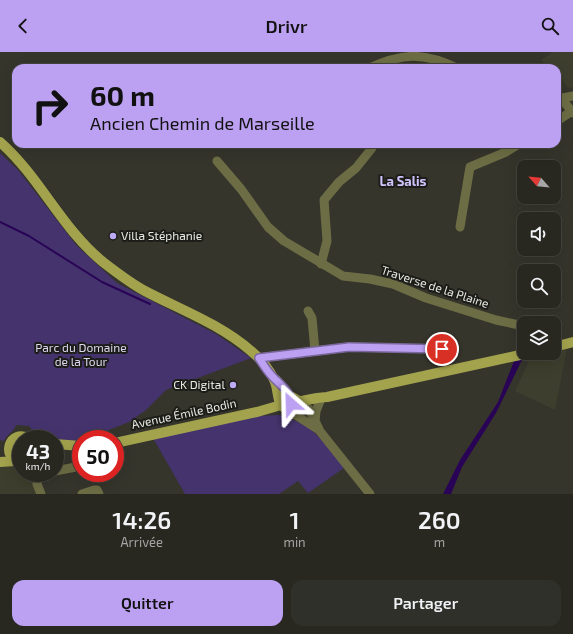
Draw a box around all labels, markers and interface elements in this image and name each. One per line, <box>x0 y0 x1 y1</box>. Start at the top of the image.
icon: back <box>12 15 34 37</box>
text: Drivr <box>266 15 307 37</box>
icon: search <box>539 15 561 37</box>
text: 60 m <box>90 78 155 112</box>
icon: right <box>24 80 76 132</box>
text: Ancien Chemin de Marseille <box>90 112 315 134</box>
north arrow <box>517 160 561 204</box>
map controls <box>517 160 561 360</box>
district label: La Salis <box>380 173 427 189</box>
button: sound <box>517 212 561 256</box>
place label: Villa Stéphanie <box>121 228 202 242</box>
marker: Villa Stéphanie <box>108 231 118 241</box>
street label: Traverse de la Plaine <box>380 262 491 310</box>
button: search <box>517 264 561 308</box>
button: layers <box>517 316 561 360</box>
pin <box>425 332 459 366</box>
icon: arrive <box>431 338 453 360</box>
park label: Parc du Domaine de la Tour <box>35 340 127 368</box>
place label: CK Digital <box>173 377 225 391</box>
marker: CK Digital <box>228 380 238 390</box>
position arrow <box>270 383 312 425</box>
street label: Avenue Émile Bodin <box>130 395 238 431</box>
speed limit sign: 50 <box>72 430 124 482</box>
text: 43 <box>26 439 50 463</box>
text: km/h <box>26 460 50 472</box>
text: 14:26 <box>112 505 171 534</box>
text: 1 <box>290 505 300 534</box>
text: 260 <box>418 505 461 534</box>
text: Arrivée <box>120 534 163 550</box>
text: min <box>284 534 306 550</box>
text: m <box>434 534 445 550</box>
button: Quitter <box>12 580 283 626</box>
button: Partager <box>291 580 561 626</box>

